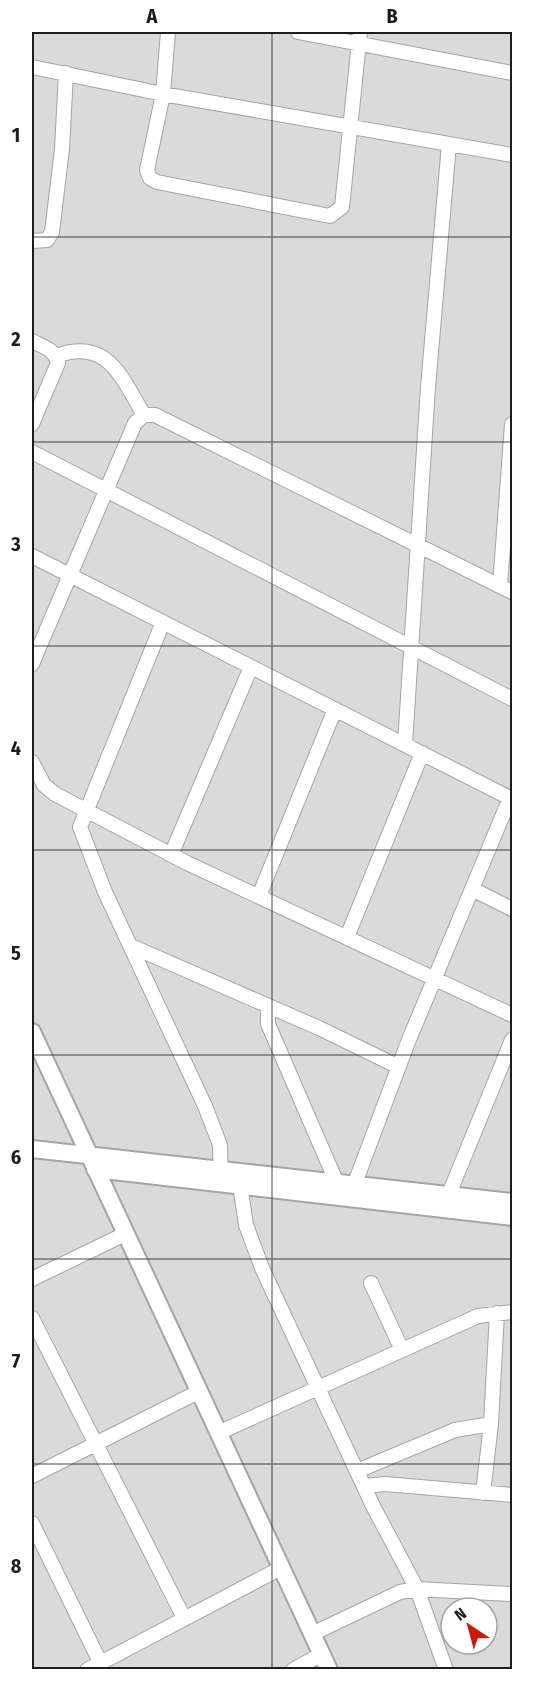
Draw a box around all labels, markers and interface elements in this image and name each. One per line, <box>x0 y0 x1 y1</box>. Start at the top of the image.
text: A <box>146 4 159 28</box>
text: B <box>386 4 398 28</box>
text: 1 <box>12 123 20 147</box>
text: 2 <box>10 327 21 351</box>
text: 3 <box>10 532 21 556</box>
text: 4 <box>11 736 21 760</box>
text: 5 <box>11 941 21 965</box>
text: 6 <box>11 1145 21 1169</box>
text: 7 <box>12 1349 21 1373</box>
text: 8 <box>11 1554 22 1578</box>
north arrow <box>439 1596 499 1656</box>
text: N <box>451 1604 470 1625</box>

